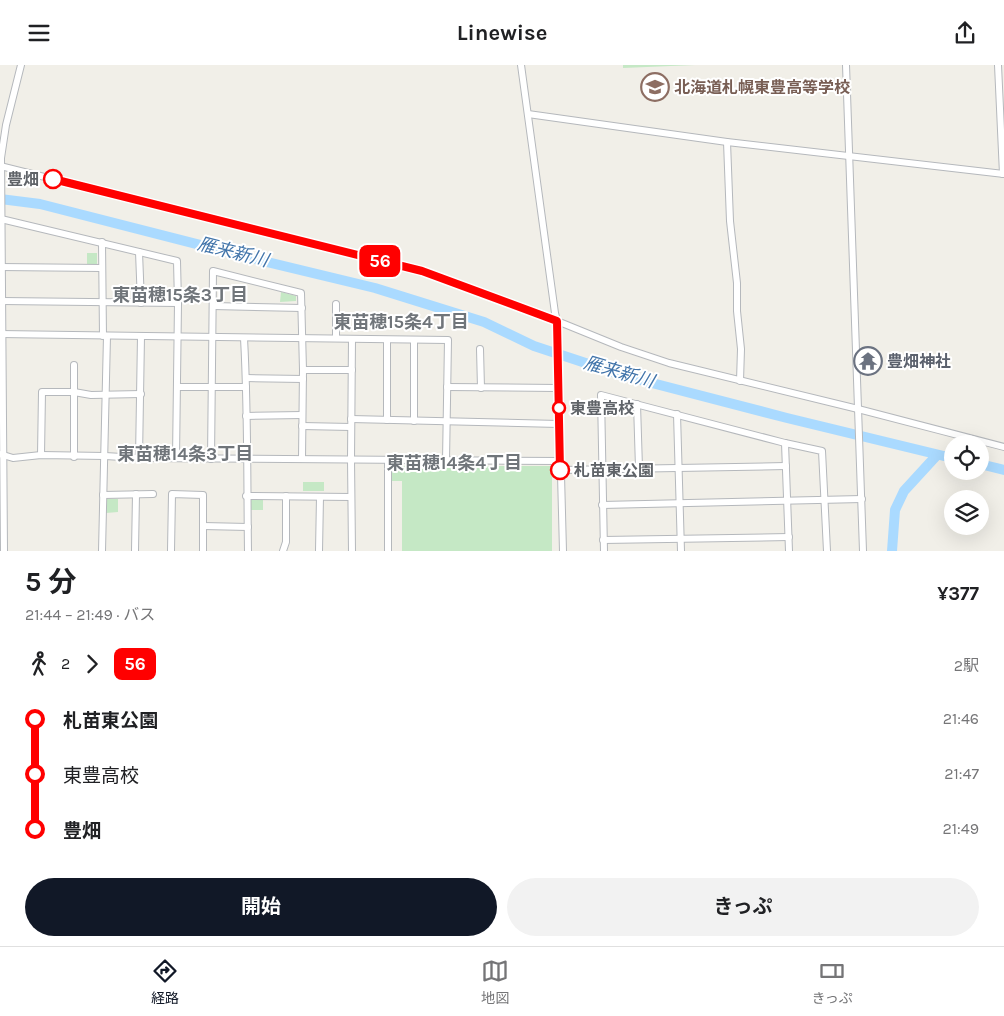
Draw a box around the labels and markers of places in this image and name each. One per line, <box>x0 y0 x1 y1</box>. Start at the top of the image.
school or university icon: 北海道札幌東豊高等学校 <box>640 72 670 102</box>
place label: 北海道札幌東豊高等学校 <box>674 78 850 97</box>
marker: 豊畑 <box>43 169 63 189</box>
place label: 豊畑 <box>7 170 39 189</box>
temple icon: 豊畑神社 <box>853 346 883 376</box>
place label: 豊畑神社 <box>887 352 951 371</box>
place label: 東豊高校 <box>570 399 634 418</box>
marker: 東豊高校 <box>552 401 566 415</box>
marker: 札苗東公園 <box>550 460 570 480</box>
place label: 札苗東公園 <box>574 461 654 480</box>

